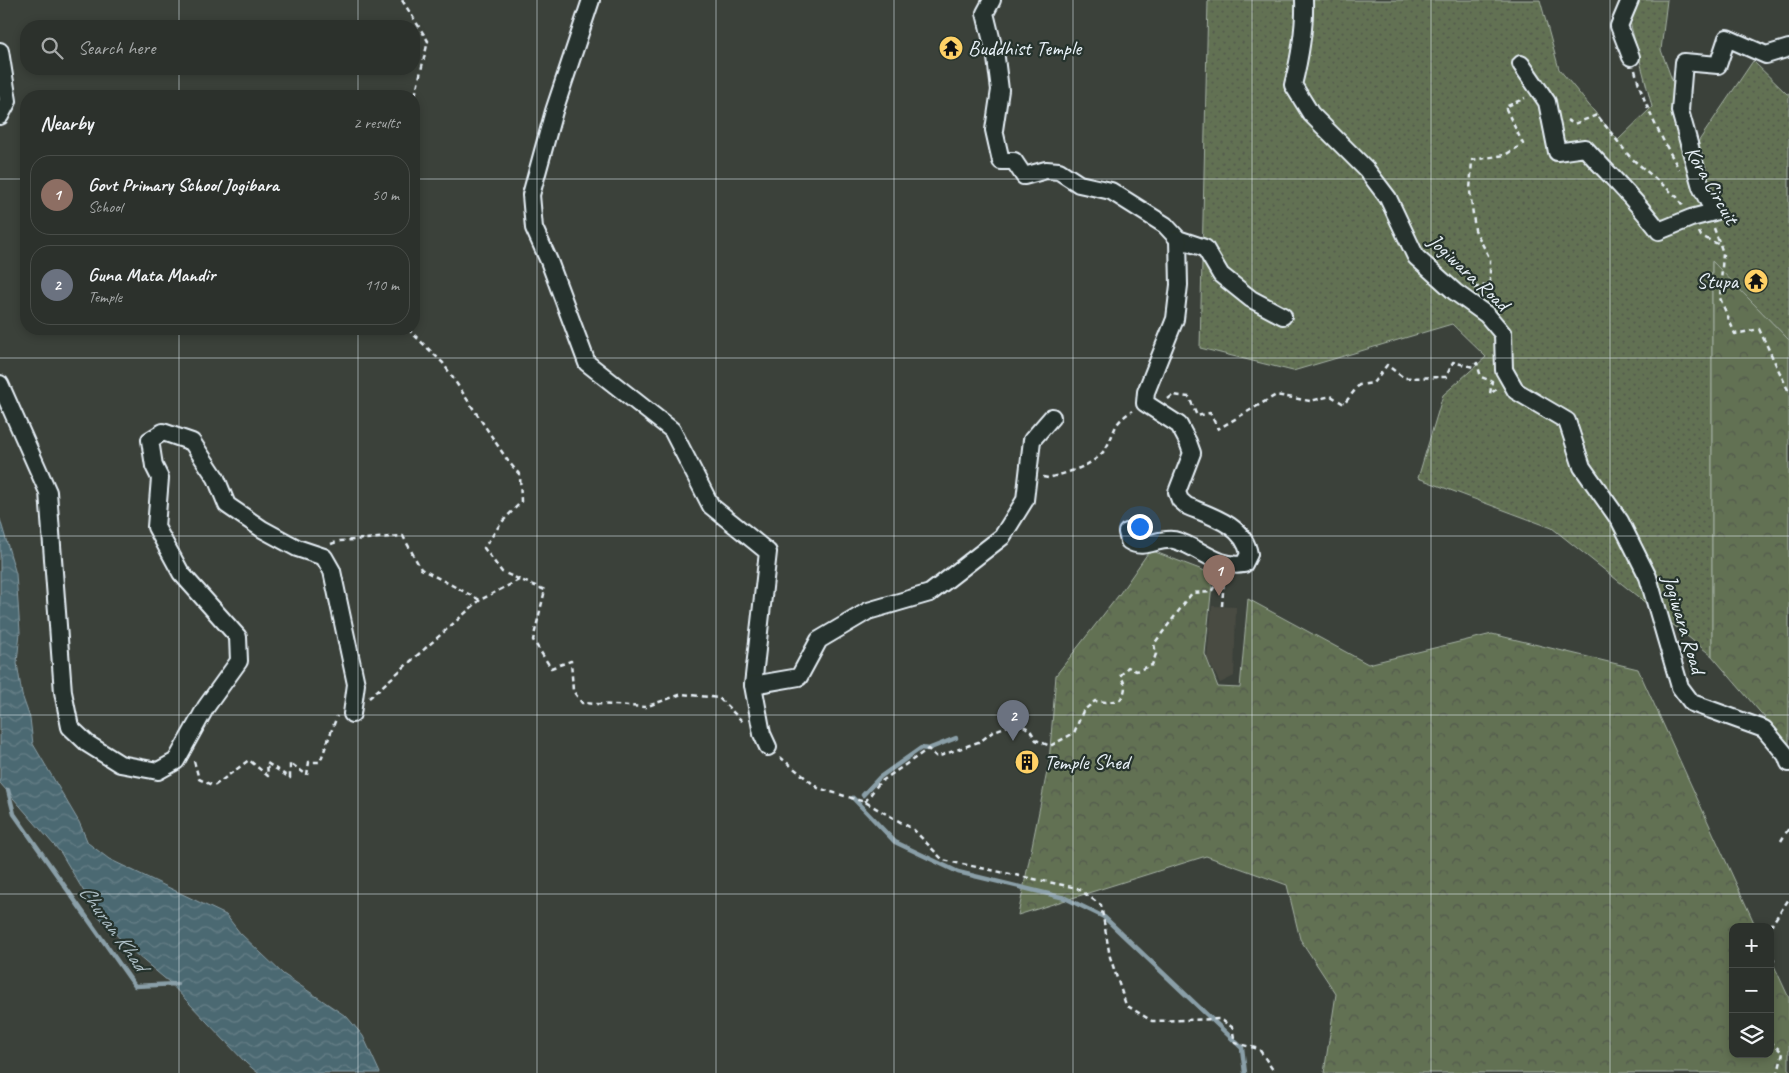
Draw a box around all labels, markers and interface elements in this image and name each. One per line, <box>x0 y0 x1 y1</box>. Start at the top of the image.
search box <box>20 20 420 75</box>
icon: search <box>38 34 66 62</box>
temple icon: Buddhist Temple <box>938 35 964 61</box>
place label: Buddhist Temple <box>968 35 1083 61</box>
text: Search here <box>78 36 155 60</box>
text: Nearby <box>40 110 93 136</box>
text: 2 results <box>353 113 400 133</box>
street label: Kora Circuit <box>1679 141 1746 230</box>
text: Govt Primary School Jogibara <box>88 173 279 197</box>
text: 1 <box>53 185 61 205</box>
text: 50 m <box>372 185 399 205</box>
text: School <box>88 197 122 217</box>
street label: Jogiwara Road <box>1422 227 1518 319</box>
text: Guna Mata Mandir <box>88 263 215 287</box>
place label: Stupa <box>1696 268 1740 294</box>
temple icon: Stupa <box>1743 268 1769 294</box>
text: 2 <box>53 275 61 295</box>
text: 110 m <box>365 275 399 295</box>
text: Temple <box>88 287 122 307</box>
your location <box>1127 514 1153 540</box>
pin: 1 <box>1203 555 1235 596</box>
street label: Jogiwara Road <box>1656 571 1712 680</box>
pin: 2 <box>997 700 1029 741</box>
building icon: Temple Shed <box>1014 749 1040 775</box>
place label: Temple Shed <box>1044 749 1133 775</box>
water label: Churan Khad <box>73 879 158 982</box>
map controls <box>1729 923 1774 1058</box>
button: + <box>1729 923 1774 968</box>
button: − <box>1729 968 1774 1013</box>
button: layers <box>1729 1013 1774 1058</box>

